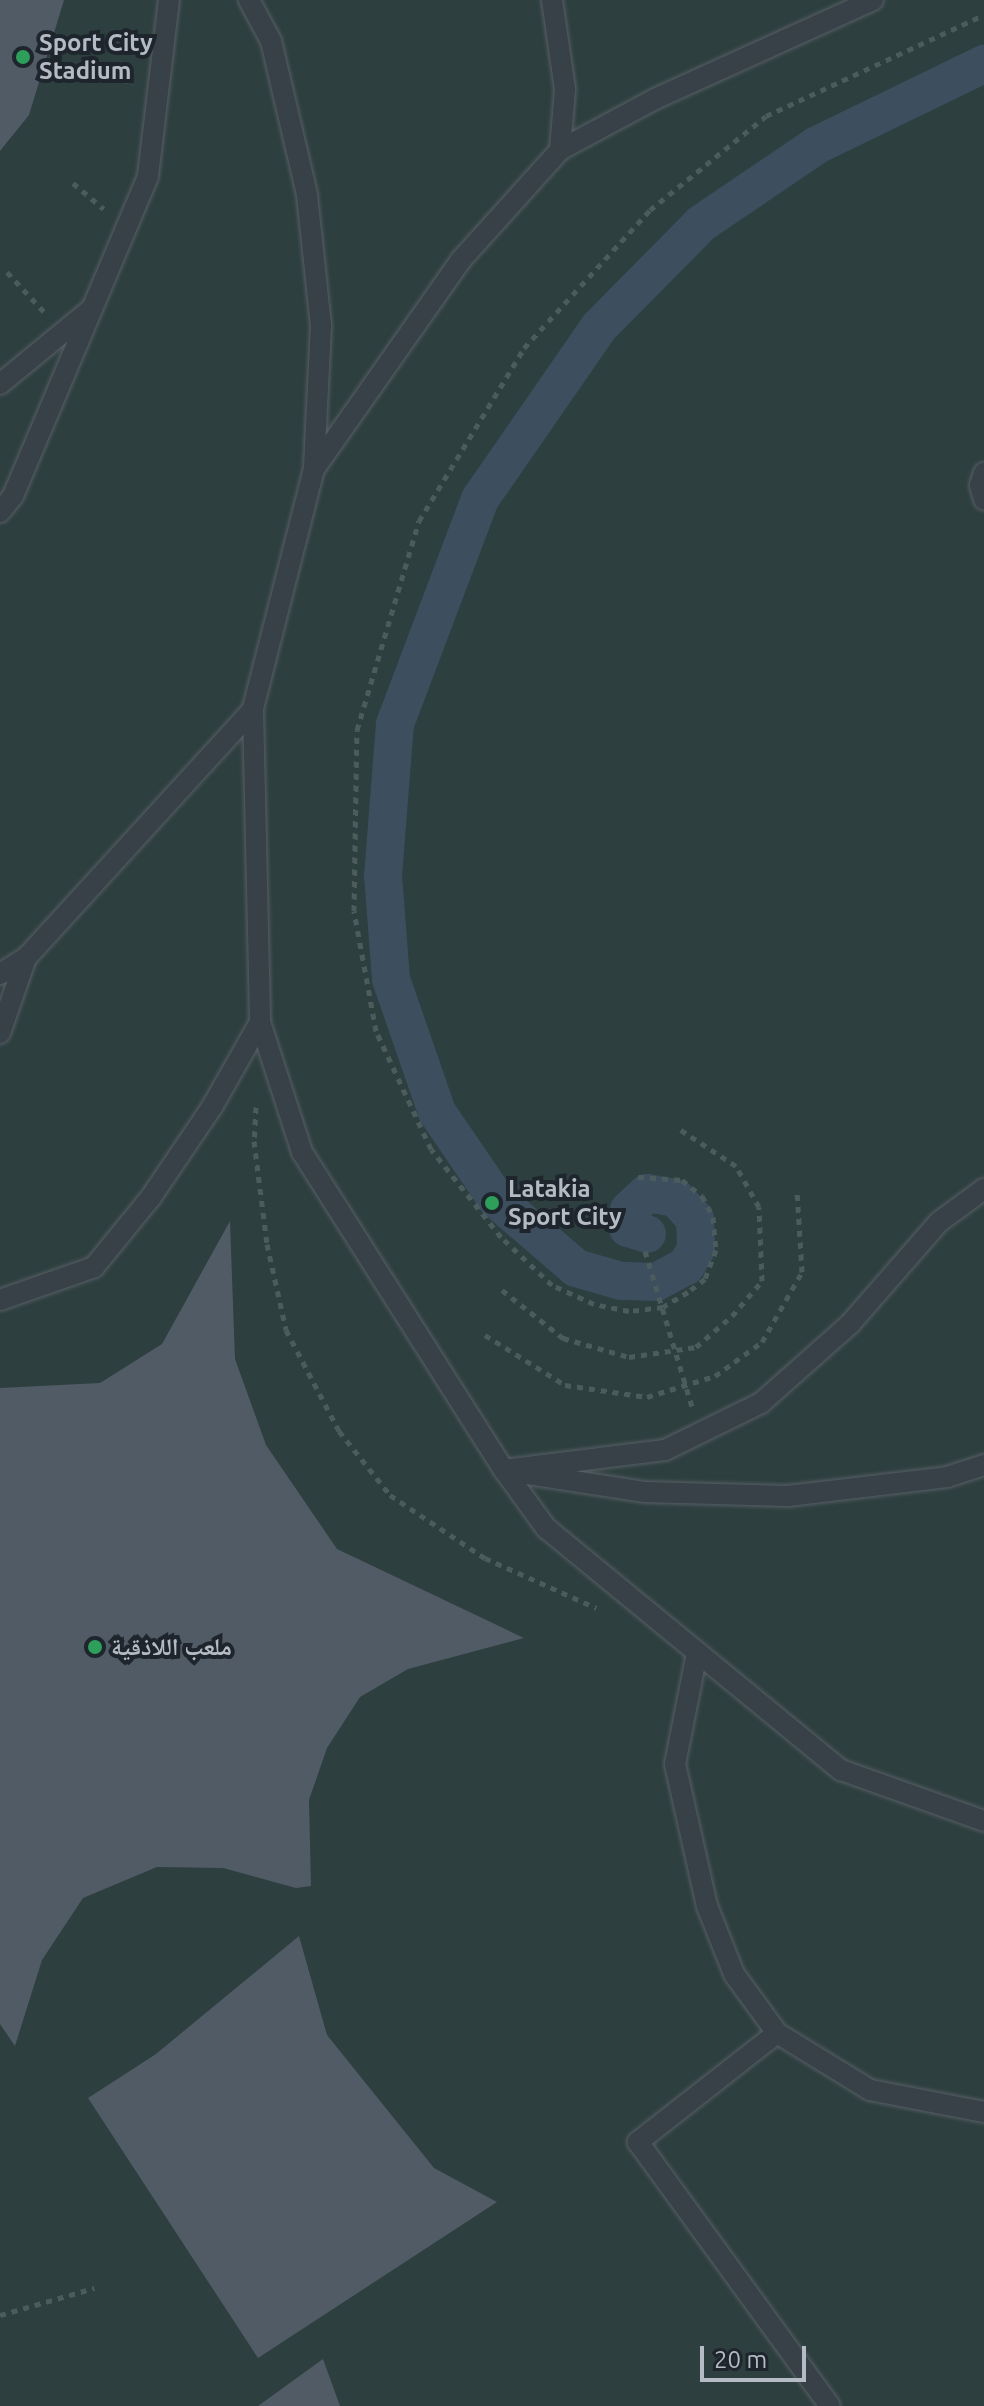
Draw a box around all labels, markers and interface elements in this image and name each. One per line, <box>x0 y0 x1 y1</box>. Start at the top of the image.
place label: Sport City Stadium <box>39 29 153 85</box>
marker: Sport City Stadium <box>14 48 32 66</box>
place label: Latakia Sport City <box>508 1175 622 1231</box>
marker: Latakia Sport City <box>483 1194 501 1212</box>
place label: ملعب اللاذقية <box>111 1633 232 1661</box>
marker: ملعب اللاذقية <box>86 1638 104 1656</box>
scale bar <box>704 2330 810 2380</box>
text: 20 m <box>714 2346 767 2373</box>

